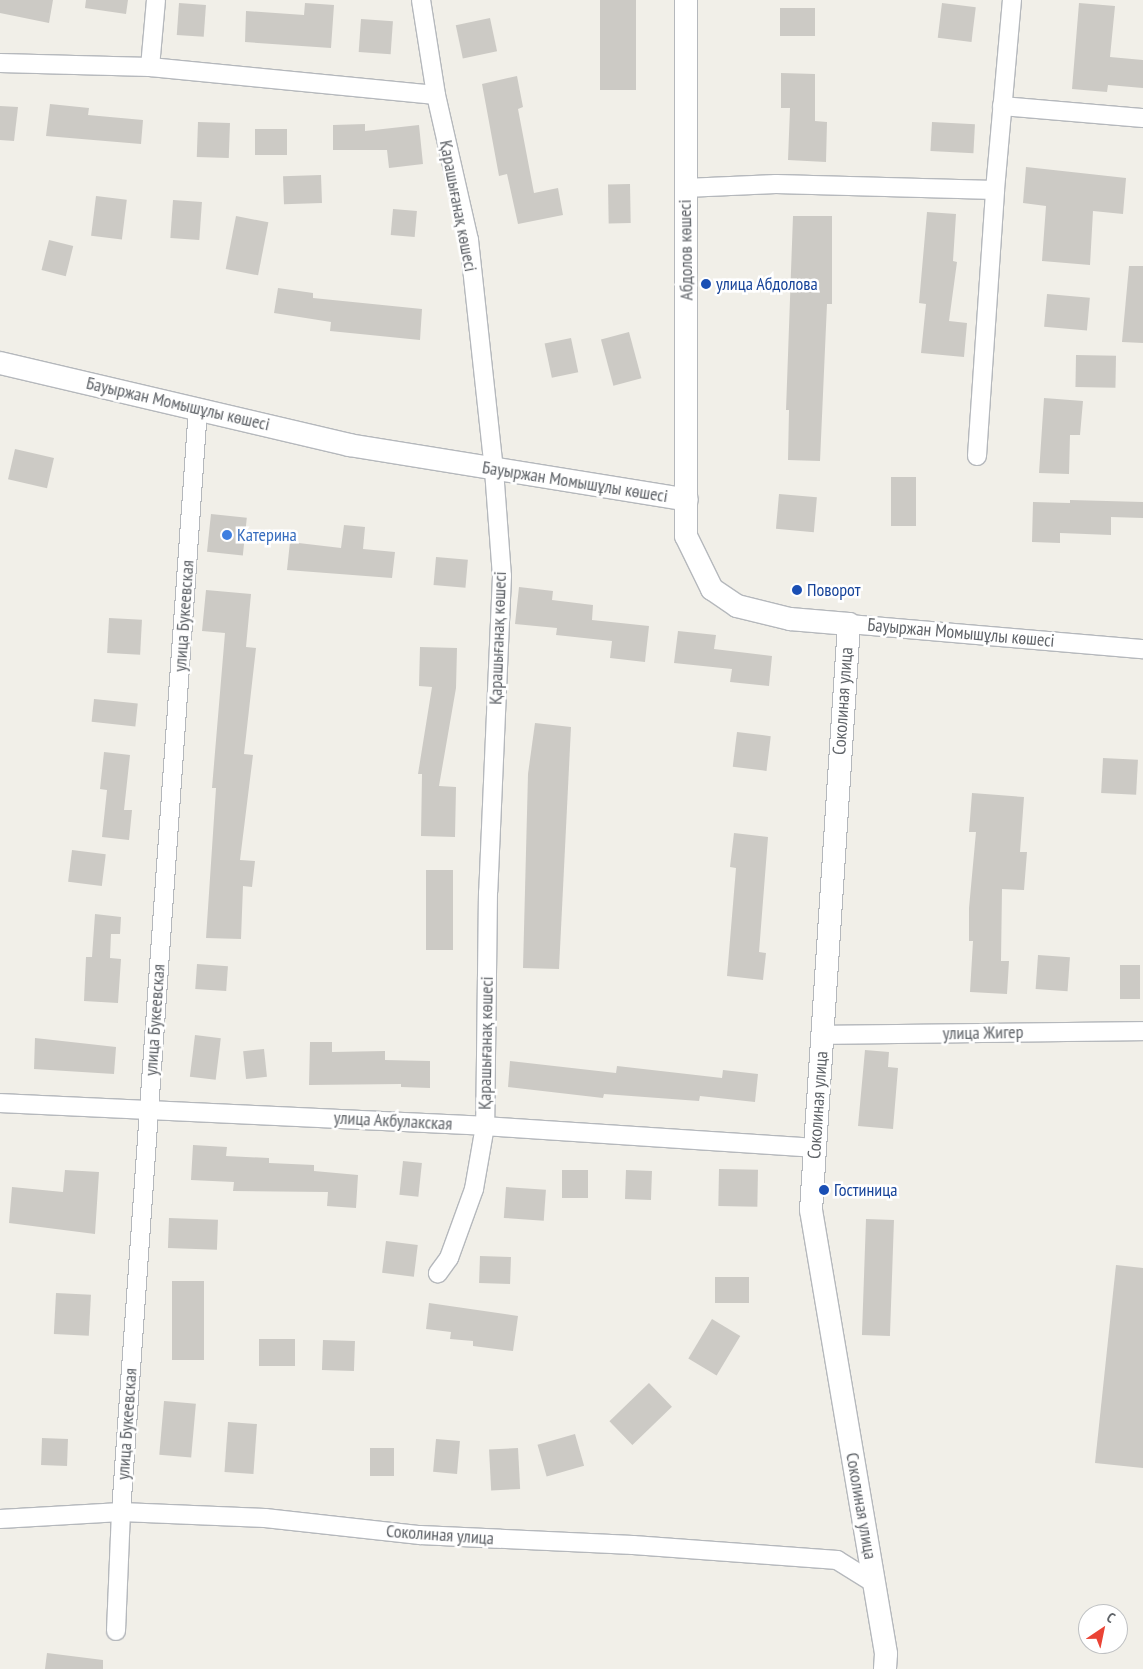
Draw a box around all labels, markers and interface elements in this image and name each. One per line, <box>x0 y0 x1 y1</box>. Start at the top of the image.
street label: Қарашығанақ көшесі <box>435 138 481 274</box>
street label: Абдолов көшесі <box>674 199 698 301</box>
place label: улица Абдолова <box>716 273 818 295</box>
marker: улица Абдолова <box>700 278 712 290</box>
street label: Бауыржан Момышұлы көшесі <box>84 372 272 436</box>
street label: Бауыржан Момышұлы көшесі <box>481 457 669 507</box>
place label: Катерина <box>237 524 297 546</box>
marker: Катерина <box>221 529 233 541</box>
street label: улица Букеевская <box>169 559 199 673</box>
street label: Қарашығанақ көшесі <box>485 571 511 705</box>
place label: Поворот <box>807 579 860 601</box>
marker: Поворот <box>791 584 803 596</box>
street label: Бауыржан Момышұлы көшесі <box>867 614 1055 652</box>
street label: Соколиная улица <box>828 646 858 756</box>
street label: улица Букеевская <box>140 963 170 1077</box>
street label: Қарашығанақ көшесі <box>474 976 498 1110</box>
street label: улица Жигер <box>942 1021 1024 1045</box>
street label: Соколиная улица <box>803 1050 833 1160</box>
street label: улица Акбулакская <box>333 1107 453 1135</box>
place label: Гостиница <box>834 1179 897 1201</box>
marker: Гостиница <box>818 1184 830 1196</box>
street label: улица Букеевская <box>112 1367 142 1481</box>
street label: Соколиная улица <box>841 1451 881 1561</box>
street label: Соколиная улица <box>385 1520 495 1550</box>
north arrow <box>1078 1604 1128 1654</box>
text: С <box>1103 1608 1119 1627</box>

